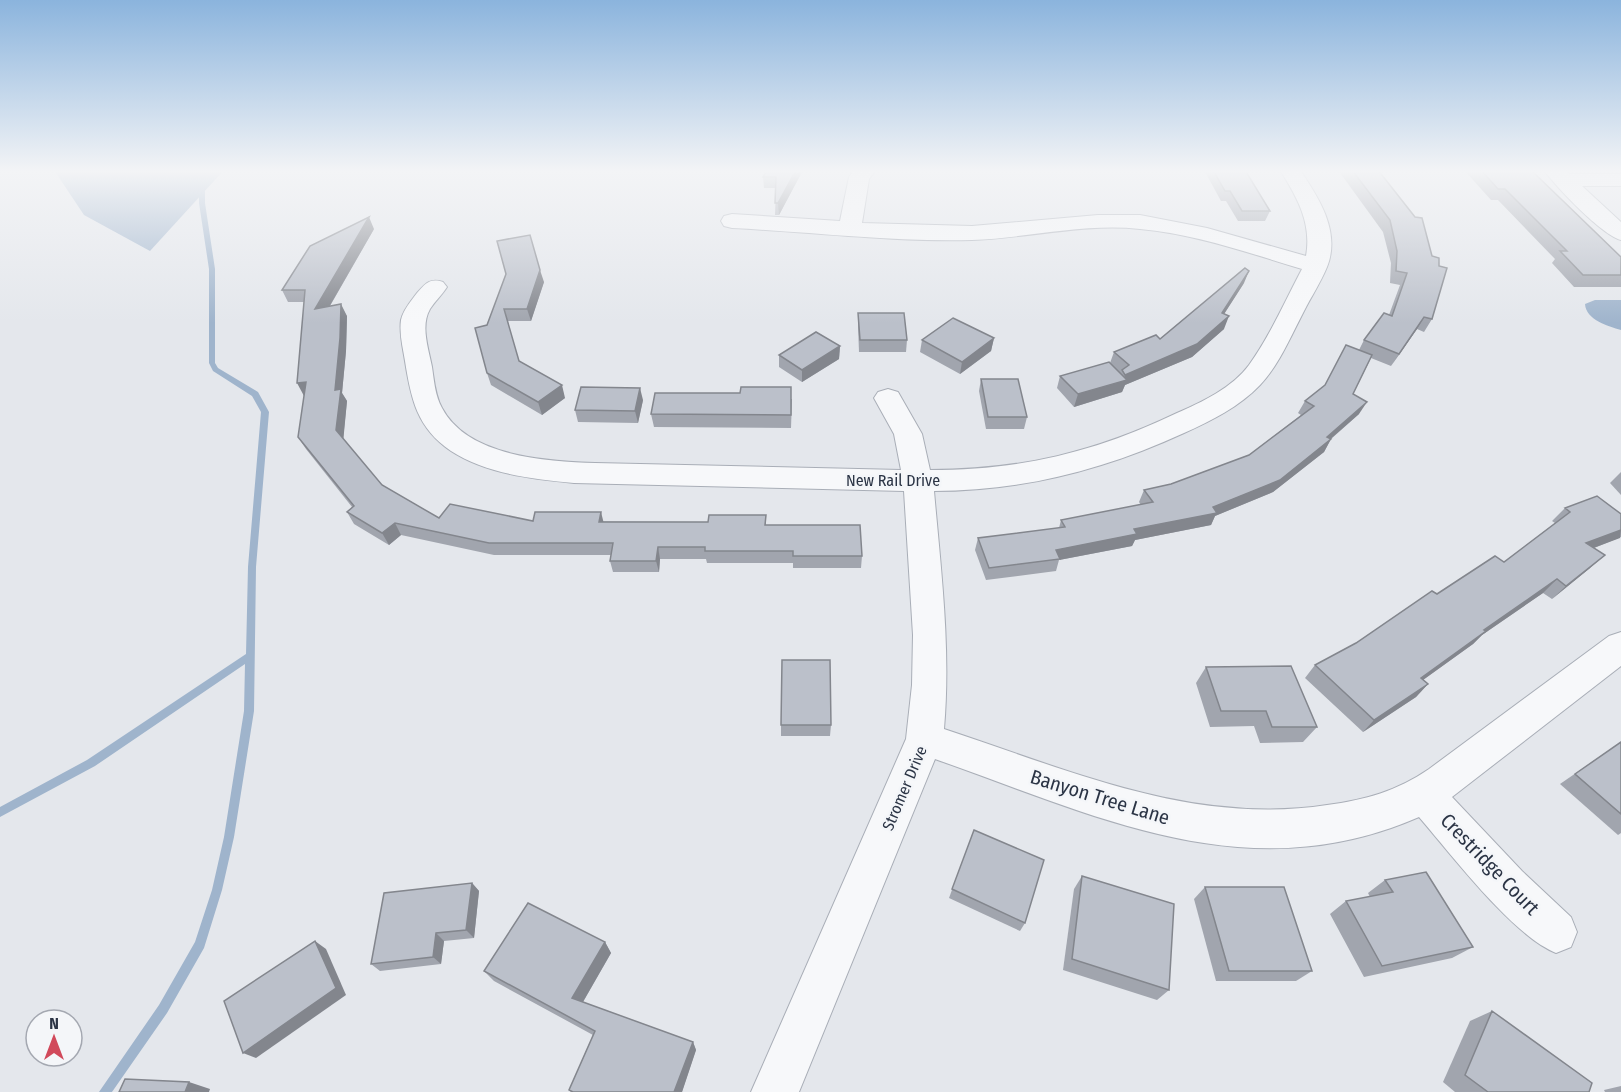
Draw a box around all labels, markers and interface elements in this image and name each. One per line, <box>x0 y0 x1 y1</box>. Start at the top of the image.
street label: New Rail Drive <box>846 471 940 490</box>
street label: Stromer Drive <box>878 743 931 833</box>
street label: Banyon Tree Lane <box>1028 764 1172 830</box>
street label: Crestridge Court <box>1436 808 1545 920</box>
north arrow <box>24 1008 84 1068</box>
text: N <box>49 1014 59 1033</box>

